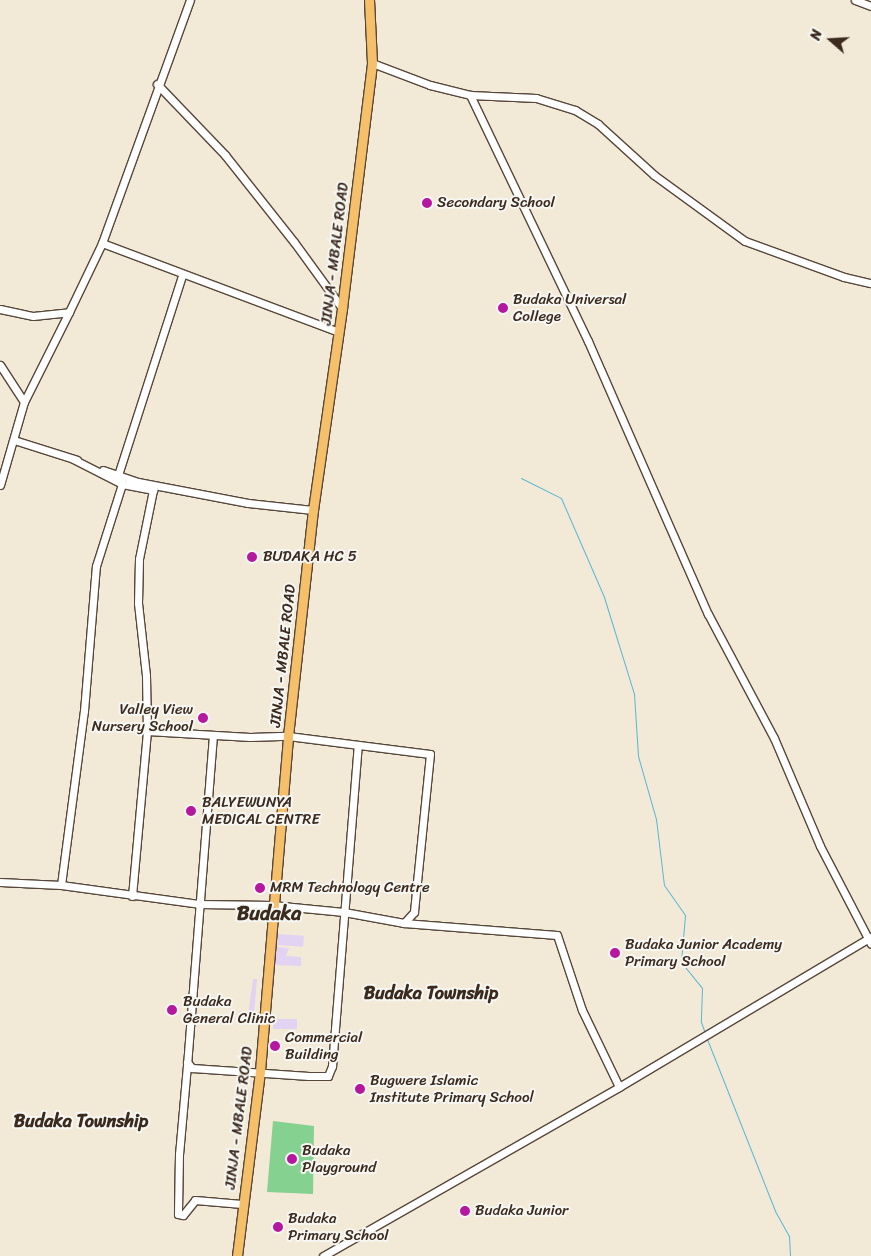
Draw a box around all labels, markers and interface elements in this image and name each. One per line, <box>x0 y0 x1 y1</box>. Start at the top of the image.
north arrow <box>806 15 856 65</box>
text: N <box>803 26 830 44</box>
street label: JINJA - MBALE ROAD <box>317 182 353 326</box>
place label: Secondary School <box>437 194 555 212</box>
marker: Secondary School <box>421 197 433 209</box>
place label: Budaka Universal College <box>513 290 627 325</box>
marker: Budaka Universal College <box>497 302 509 314</box>
place label: BUDAKA HC 5 <box>263 548 357 566</box>
marker: BUDAKA HC 5 <box>245 550 259 564</box>
street label: JINJA - MBALE ROAD <box>267 584 299 728</box>
place label: Valley View Nursery School <box>92 700 193 735</box>
marker: Valley View Nursery School <box>197 712 209 724</box>
place label: BALYEWUNYA MEDICAL CENTRE <box>202 793 319 828</box>
marker: BALYEWUNYA MEDICAL CENTRE <box>184 804 198 818</box>
place label: MRM Technology Centre <box>270 879 430 897</box>
marker: MRM Technology Centre <box>254 882 266 894</box>
district label: Budaka <box>237 901 301 925</box>
place label: Budaka Junior Academy Primary School <box>625 935 782 970</box>
marker: Budaka Junior Academy Primary School <box>609 947 621 959</box>
district label: Budaka Township <box>364 982 498 1004</box>
place label: Budaka General Clinic <box>183 992 275 1027</box>
marker: Budaka General Clinic <box>165 1003 179 1017</box>
place label: Commercial Building <box>285 1028 362 1063</box>
marker: Commercial Building <box>269 1040 281 1052</box>
street label: JINJA - MBALE ROAD <box>221 1046 257 1190</box>
place label: Bugwere Islamic Institute Primary School <box>370 1071 534 1106</box>
marker: Bugwere Islamic Institute Primary School <box>354 1083 366 1095</box>
district label: Budaka Township <box>14 1110 148 1132</box>
place label: Budaka Playground <box>302 1141 376 1176</box>
marker: Budaka Playground <box>286 1153 298 1165</box>
place label: Budaka Junior <box>475 1202 568 1220</box>
marker: Budaka Junior <box>459 1205 471 1217</box>
place label: Budaka Primary School <box>288 1209 389 1244</box>
marker: Budaka Primary School <box>272 1221 284 1233</box>

